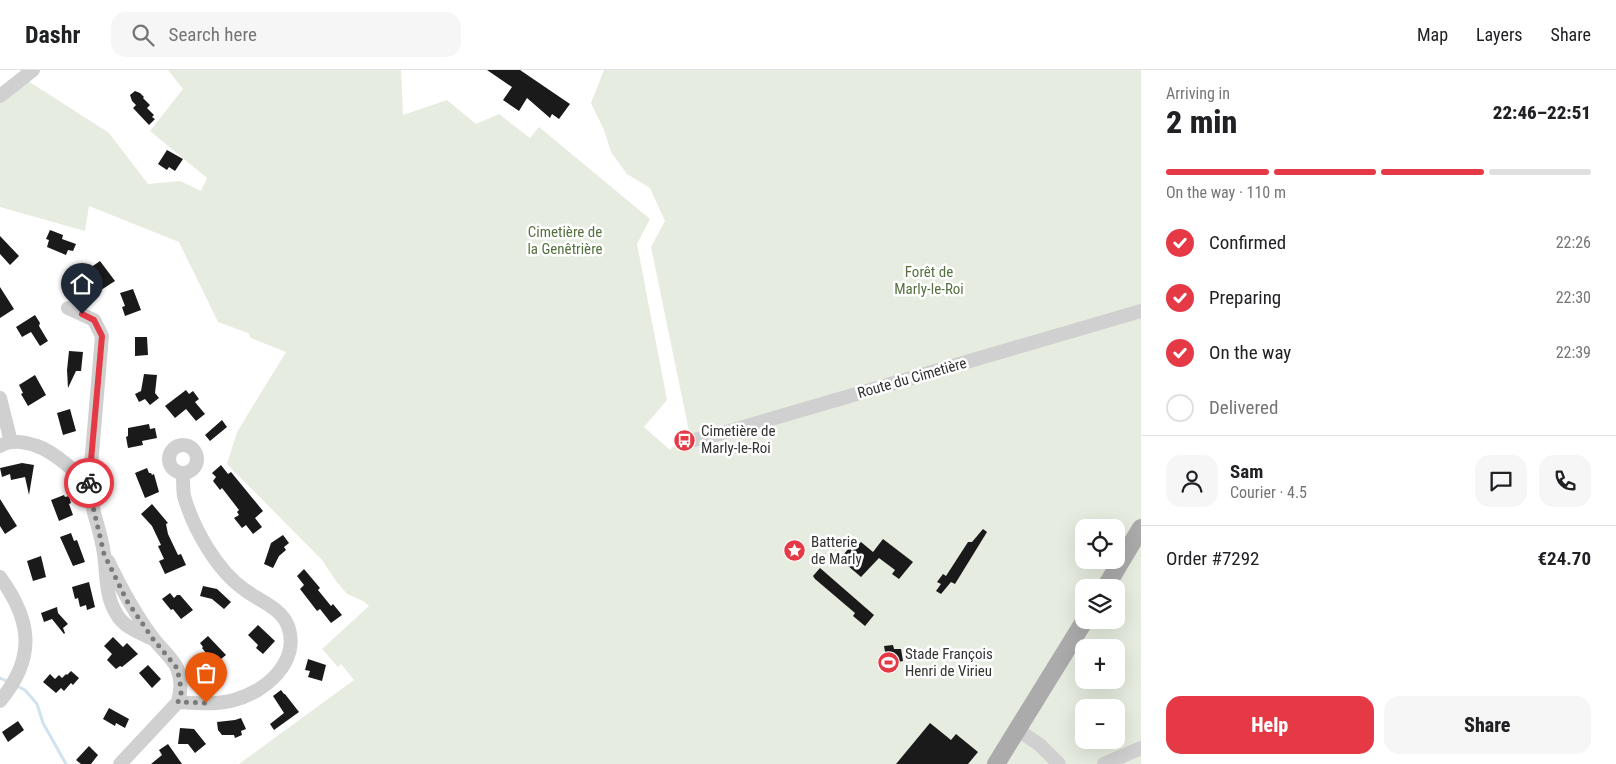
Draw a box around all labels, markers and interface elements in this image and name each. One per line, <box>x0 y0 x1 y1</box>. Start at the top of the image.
search box <box>111 12 461 57</box>
text: Dashr <box>25 21 81 49</box>
icon: search <box>129 21 157 49</box>
text: Search here <box>169 23 257 46</box>
text: Map <box>1417 24 1448 45</box>
text: Layers <box>1476 24 1523 45</box>
text: Share <box>1551 24 1591 45</box>
text: Arriving in <box>1166 84 1230 103</box>
text: 22:46–22:51 <box>1493 101 1591 124</box>
text: 2 min <box>1166 103 1237 141</box>
text: On the way · 110 m <box>1166 183 1286 202</box>
park label: Cimetière de la Genêtrière <box>527 223 603 258</box>
icon: check <box>1166 229 1194 257</box>
text: Confirmed <box>1209 231 1286 254</box>
text: 22:26 <box>1556 233 1591 252</box>
pin <box>61 263 103 314</box>
park label: Forêt de Marly-le-Roi <box>894 263 964 298</box>
icon: home <box>68 270 96 298</box>
icon: check <box>1166 284 1194 312</box>
text: Preparing <box>1209 286 1281 309</box>
text: 22:30 <box>1556 288 1591 307</box>
icon: check <box>1166 339 1194 367</box>
text: On the way <box>1209 341 1291 364</box>
text: 22:39 <box>1556 343 1591 362</box>
street label: Route du Cimetière <box>855 354 969 402</box>
text: Delivered <box>1209 396 1278 419</box>
place label: Cimetière de Marly-le-Roi <box>701 422 776 457</box>
bus stop icon: Cimetière de Marly-le-Roi <box>673 428 697 452</box>
button: person <box>1166 455 1218 507</box>
button: chat <box>1475 455 1527 507</box>
button: phone <box>1539 455 1591 507</box>
courier <box>64 458 114 508</box>
text: Sam <box>1230 460 1263 483</box>
icon: bike <box>75 469 103 497</box>
text: Courier · 4.5 <box>1230 483 1307 502</box>
map controls <box>1075 519 1125 749</box>
button: locate <box>1075 519 1125 569</box>
place label: Batterie de Marly <box>811 533 862 568</box>
place icon: Batterie de Marly <box>783 539 807 563</box>
text: Order #7292 <box>1166 547 1259 570</box>
text: €24.70 <box>1537 547 1591 570</box>
button: layers <box>1075 579 1125 629</box>
button: + <box>1075 639 1125 689</box>
place label: Stade François Henri de Virieu <box>905 645 993 680</box>
sports icon: Stade François Henri de Virieu <box>877 651 901 675</box>
pin <box>185 652 227 703</box>
icon: bag <box>192 659 220 687</box>
button: Help <box>1166 696 1374 754</box>
button: Share <box>1384 696 1591 754</box>
button: − <box>1075 699 1125 749</box>

